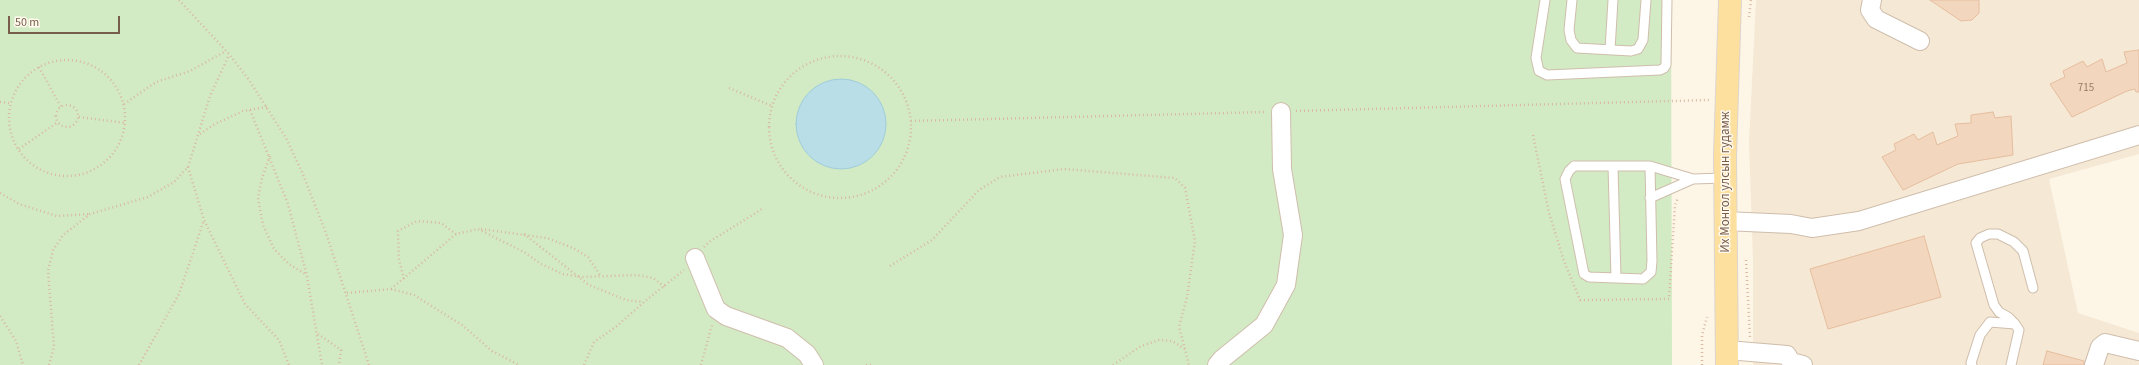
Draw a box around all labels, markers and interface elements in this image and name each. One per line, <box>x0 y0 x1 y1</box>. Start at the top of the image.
scale bar <box>10 8 122 34</box>
text: 50 m <box>15 14 39 31</box>
house number: 715 <box>2078 82 2094 96</box>
street label: Их Монгол улсын гудамж <box>1718 111 1734 253</box>

